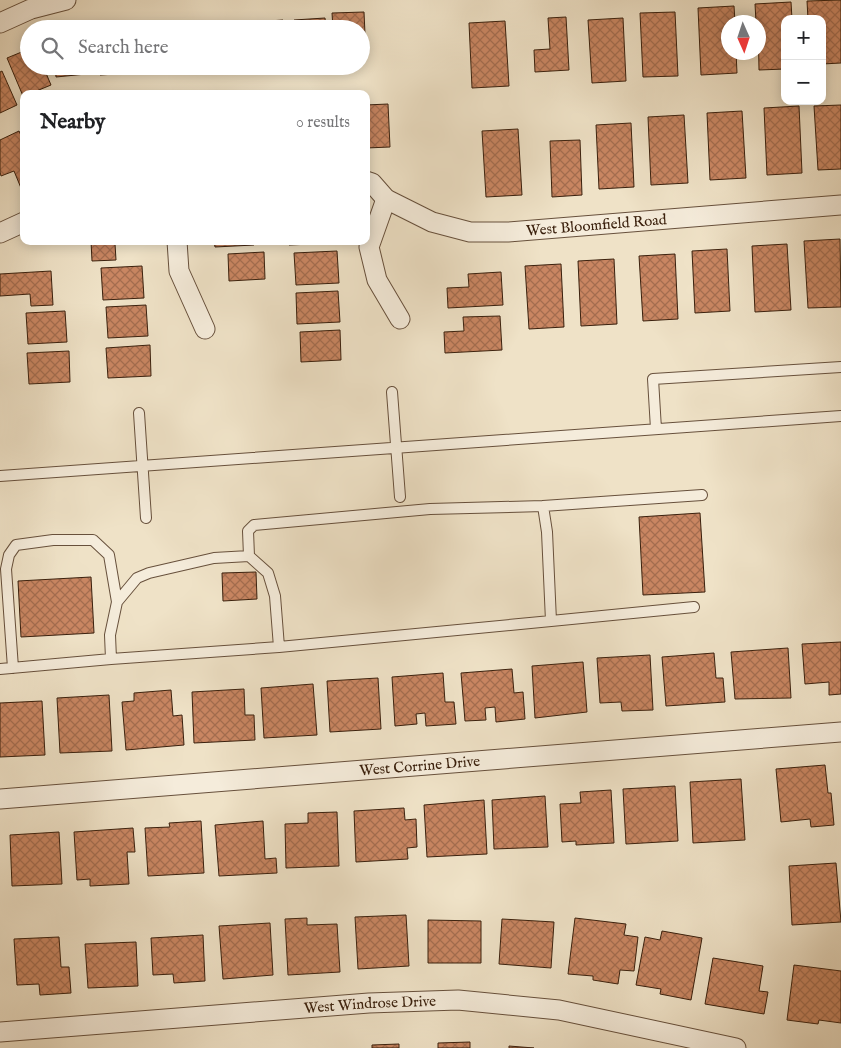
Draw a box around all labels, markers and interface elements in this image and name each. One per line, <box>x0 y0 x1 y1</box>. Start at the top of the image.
north arrow <box>721 15 766 60</box>
map controls <box>781 15 826 105</box>
button: + <box>781 15 826 60</box>
search box <box>20 20 370 75</box>
icon: search <box>38 34 66 62</box>
text: Search here <box>78 36 169 60</box>
button: − <box>781 60 826 105</box>
text: Nearby <box>40 109 105 136</box>
text: 0 results <box>296 113 350 133</box>
street label: West Bloomfield Road <box>525 210 668 240</box>
street label: West Corrine Drive <box>359 752 481 780</box>
street label: West Windrose Drive <box>303 992 437 1018</box>

